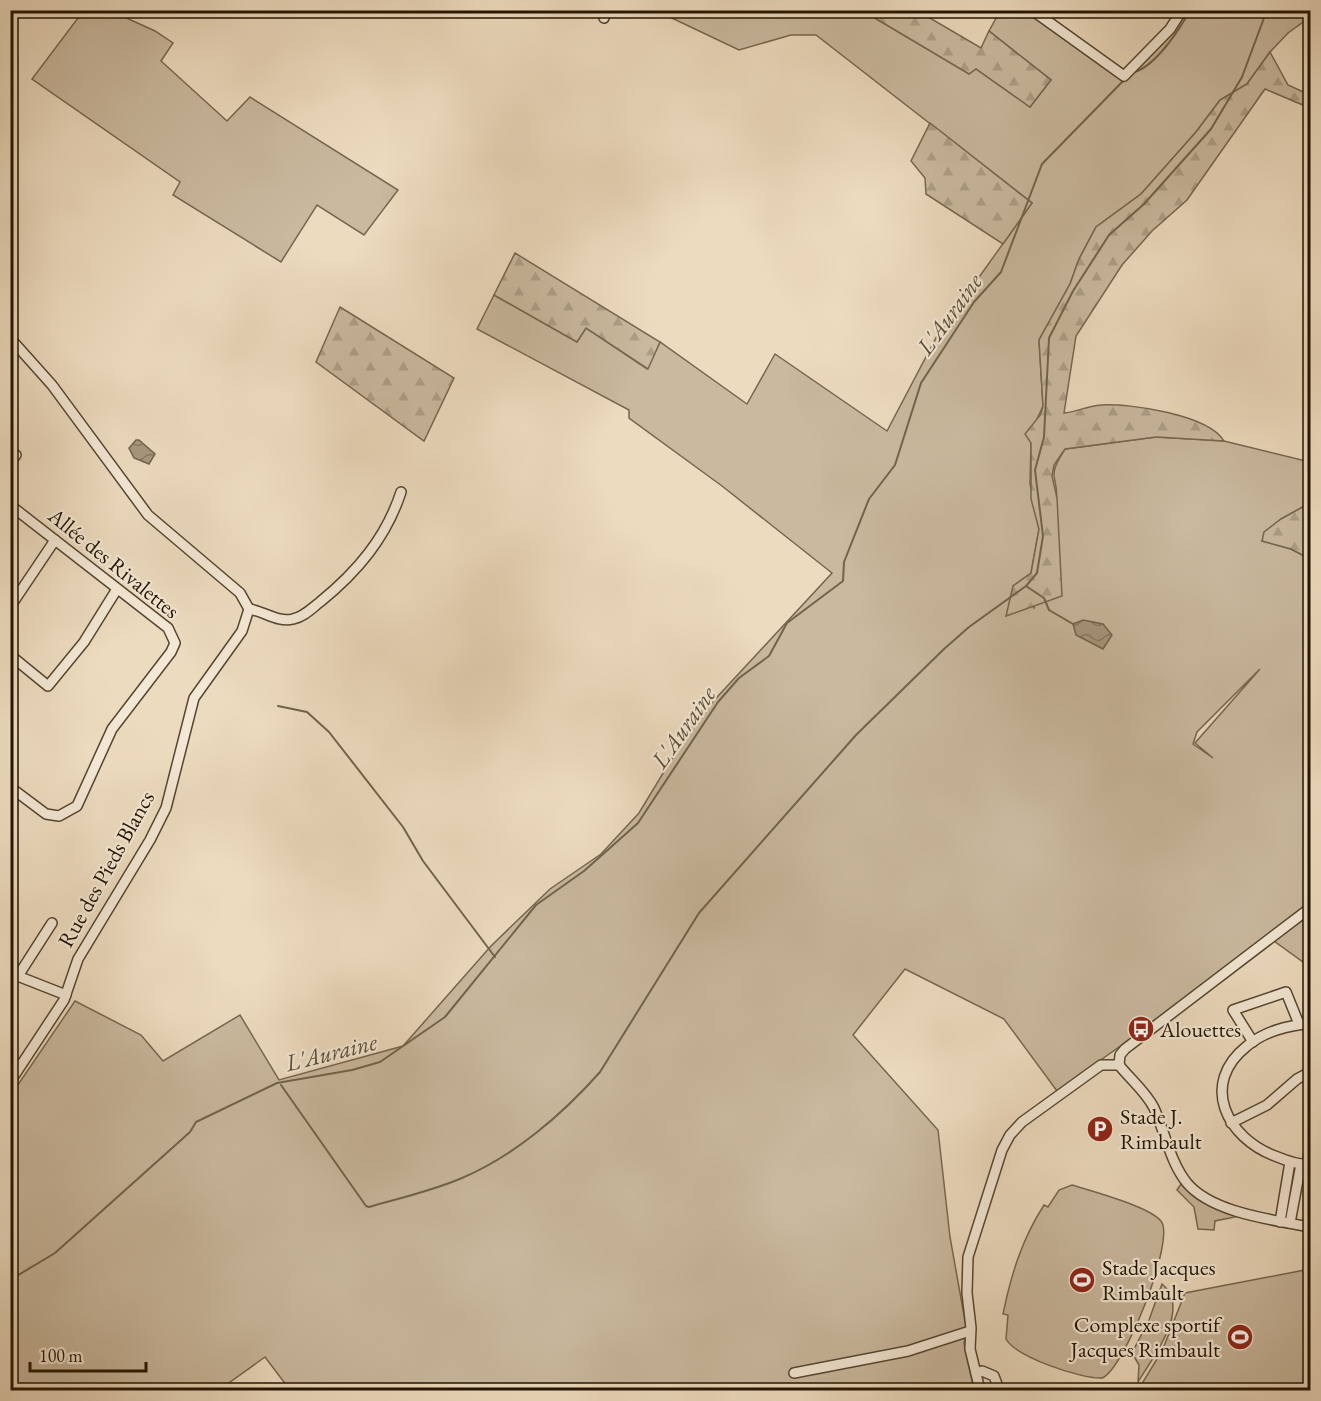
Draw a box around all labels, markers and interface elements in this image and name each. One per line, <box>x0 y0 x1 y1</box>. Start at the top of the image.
water label: L'Auraine <box>908 266 989 362</box>
street label: Allée des Rivalettes <box>42 500 186 625</box>
water label: L'Auraine <box>643 679 723 775</box>
street label: Rue des Pieds Blancs <box>51 786 161 952</box>
bus stop icon: Alouettes <box>1126 1014 1156 1044</box>
place label: Alouettes <box>1159 1015 1241 1044</box>
water label: L'Auraine <box>281 1025 381 1079</box>
place label: Stade J. Rimbault <box>1120 1102 1202 1156</box>
parking icon: Stade J. Rimbault <box>1085 1114 1115 1144</box>
place label: Stade Jacques Rimbault <box>1102 1253 1216 1307</box>
sports icon: Stade Jacques Rimbault <box>1067 1265 1097 1295</box>
place label: Complexe sportif Jacques Rimbault <box>1068 1310 1223 1364</box>
sports icon: Complexe sportif Jacques Rimbault <box>1225 1322 1255 1352</box>
scale bar <box>30 1335 146 1373</box>
text: 100 m <box>39 1344 83 1367</box>

